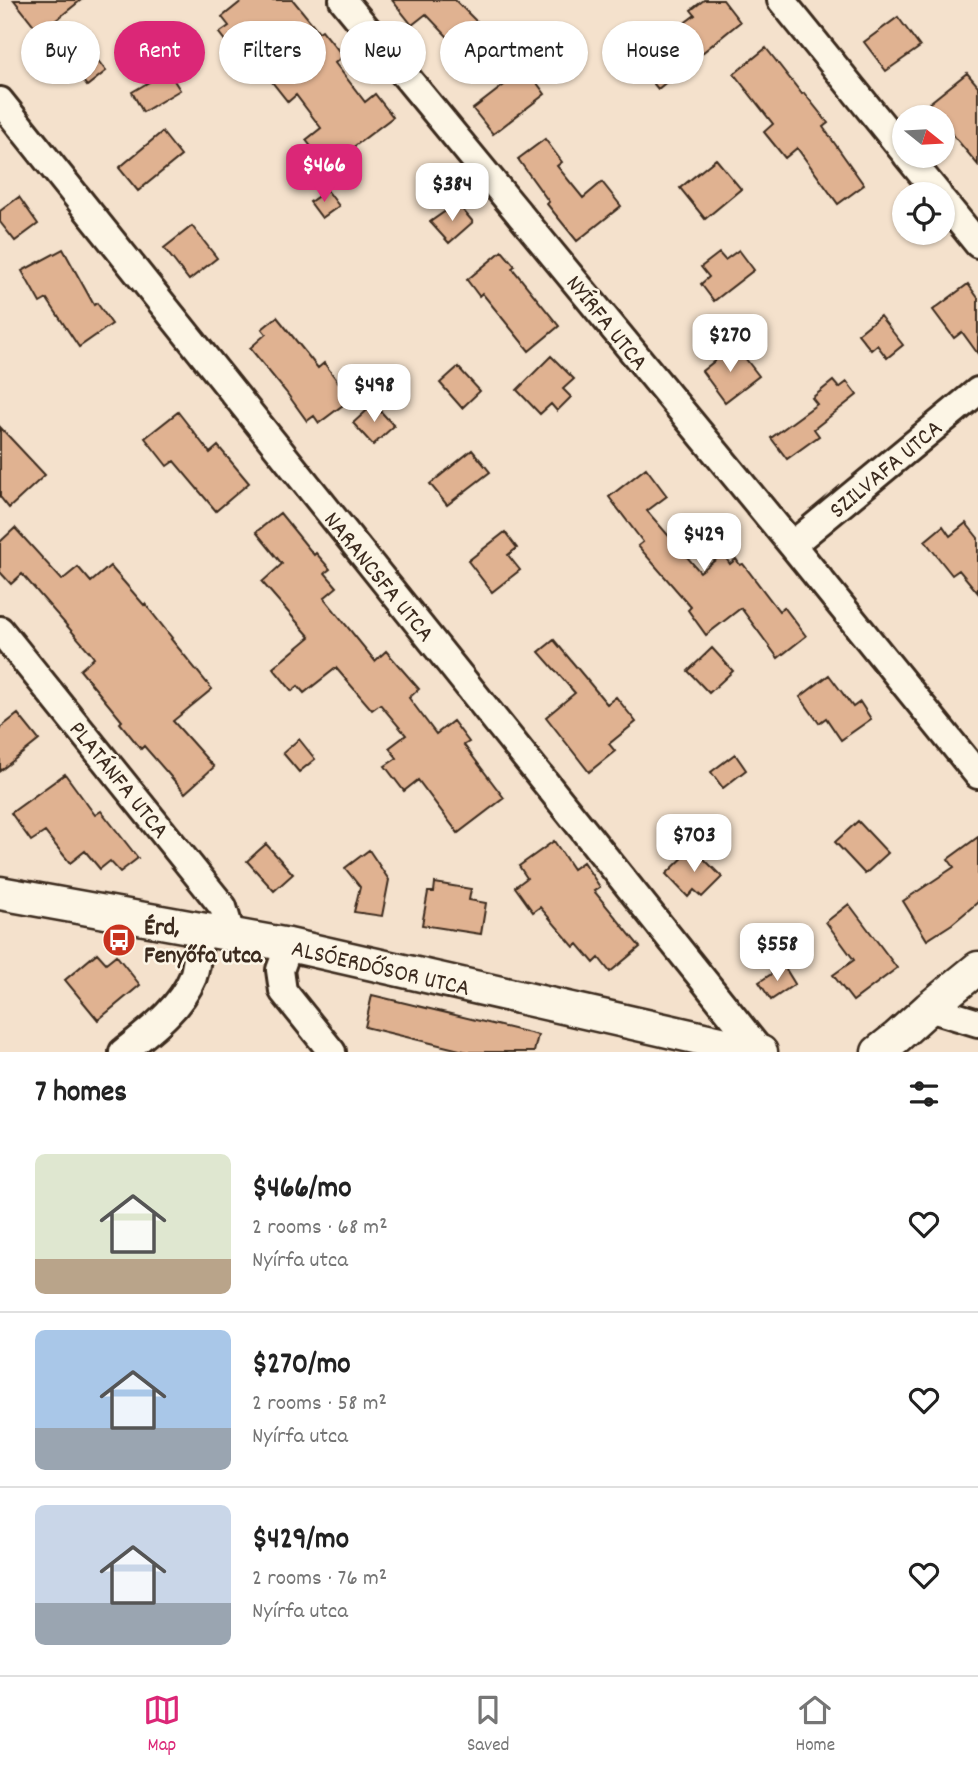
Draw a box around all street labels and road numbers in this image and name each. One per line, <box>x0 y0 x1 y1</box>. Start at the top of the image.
street label: NYÍRFA UTCA <box>556 269 655 379</box>
street label: SZILVAFA UTCA <box>823 413 951 528</box>
street label: NARANCSFA UTCA <box>314 505 441 651</box>
street label: PLATÁNFA UTCA <box>59 715 176 847</box>
street label: ALSÓERDŐSOR UTCA <box>288 933 473 1007</box>

